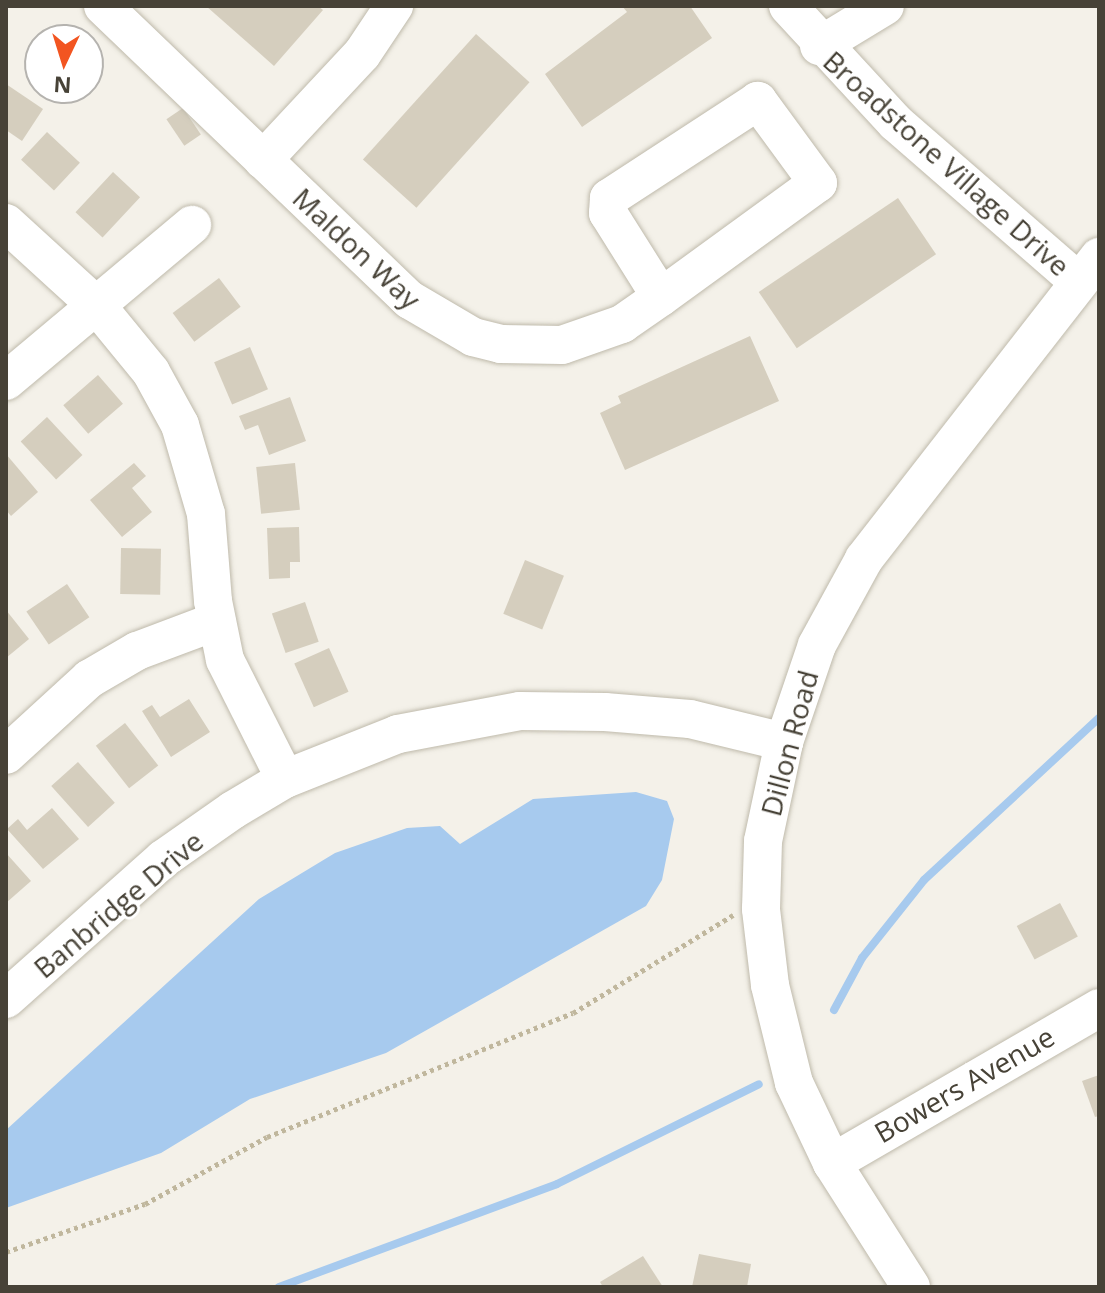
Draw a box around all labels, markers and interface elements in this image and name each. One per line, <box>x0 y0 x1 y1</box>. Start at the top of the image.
north arrow <box>24 24 104 104</box>
street label: Broadstone Village Drive <box>817 44 1077 282</box>
text: N <box>53 70 72 102</box>
street label: Maldon Way <box>286 181 428 315</box>
street label: Dillon Road <box>753 666 825 820</box>
street label: Banbridge Drive <box>27 824 209 984</box>
street label: Bowers Avenue <box>868 1019 1060 1149</box>

